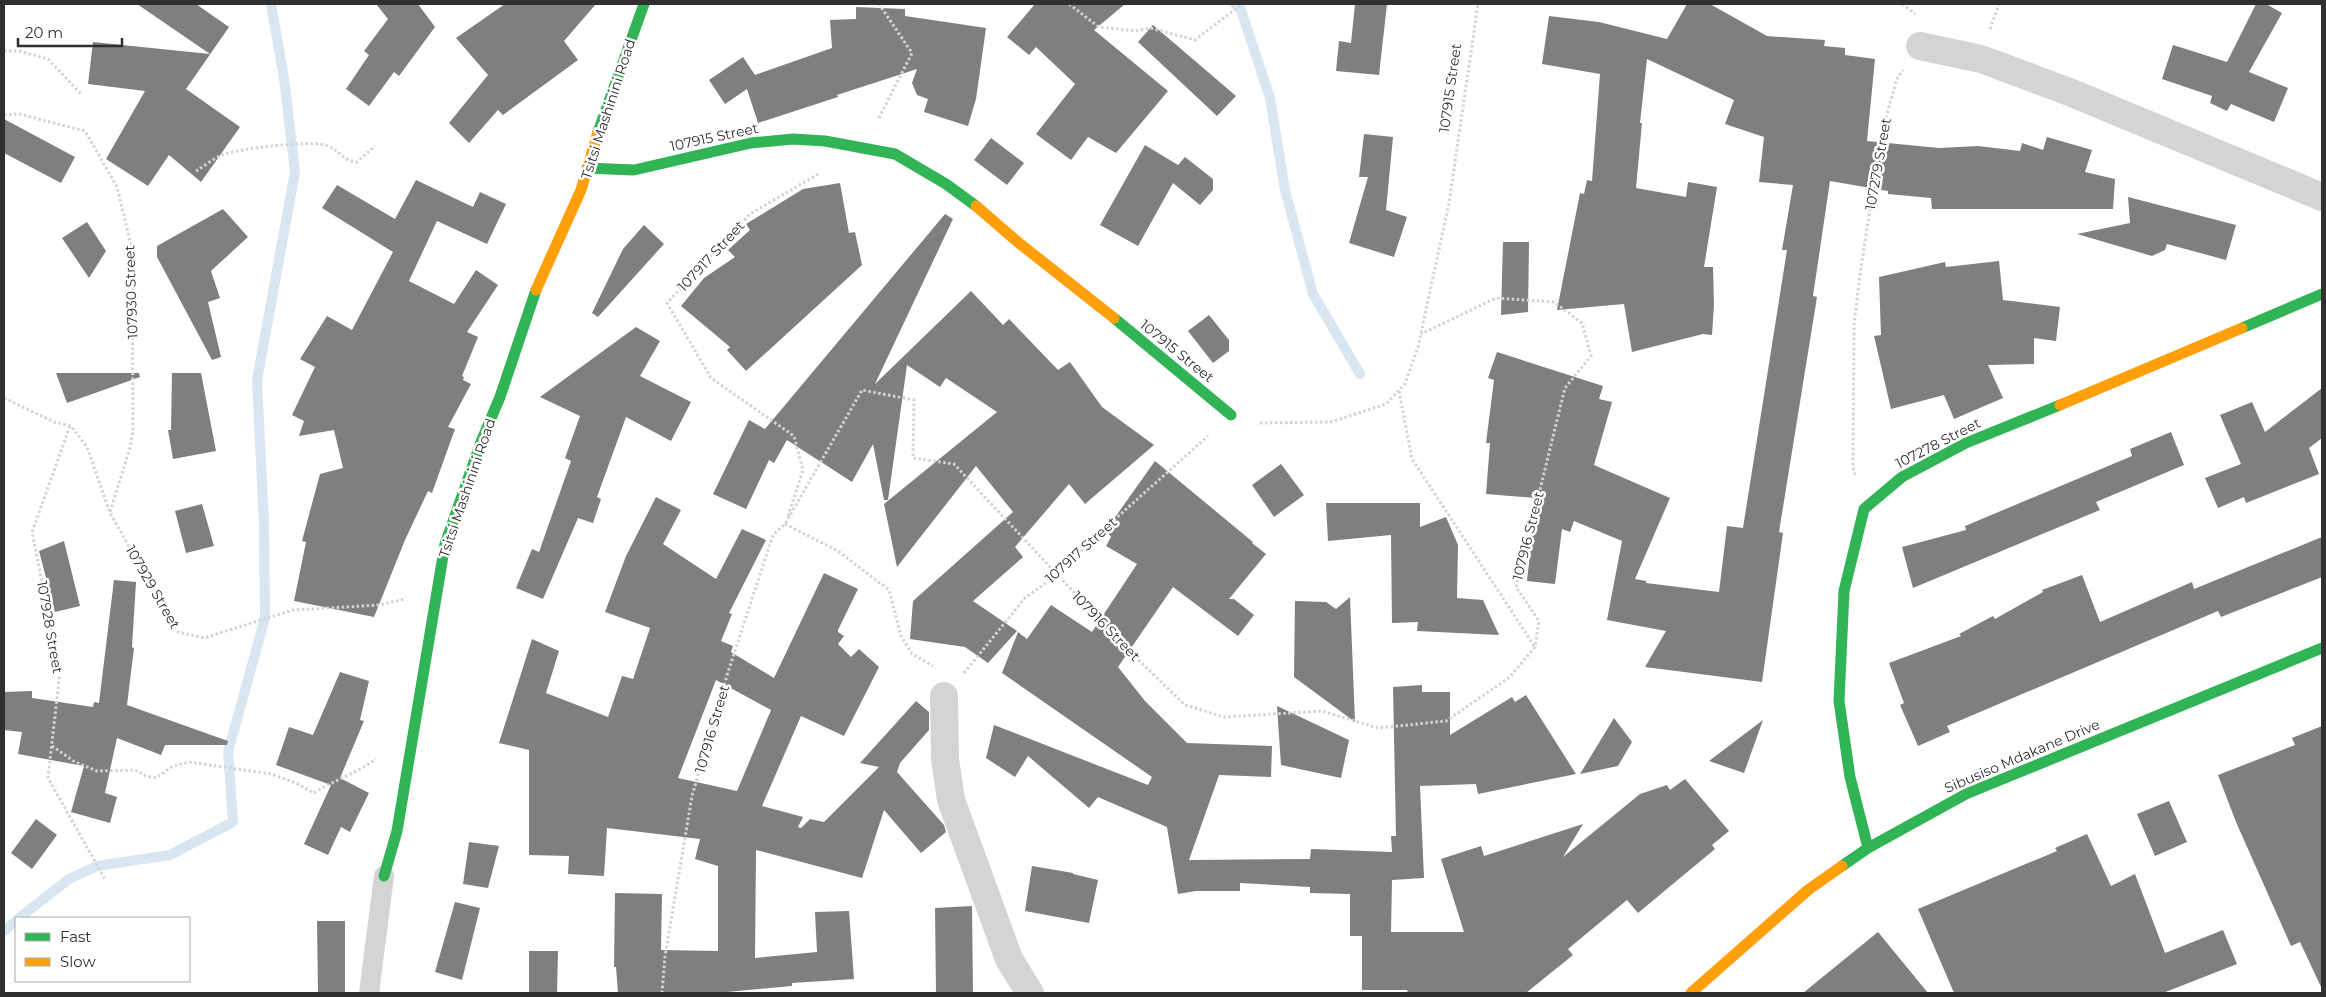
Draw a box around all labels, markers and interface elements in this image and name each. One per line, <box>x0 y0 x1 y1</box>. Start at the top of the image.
scale bar <box>18 15 121 47</box>
text: 20 m <box>25 23 63 42</box>
street label: Tsitsi Mashinini Road <box>577 37 639 181</box>
street label: 107915 Street <box>1435 42 1465 134</box>
street label: 107279 Street <box>1861 116 1895 211</box>
street label: 107915 Street <box>668 119 760 155</box>
street label: 107917 Street <box>674 217 749 295</box>
street label: 107930 Street <box>120 244 142 339</box>
street label: 107915 Street <box>1136 316 1218 386</box>
street label: 107278 Street <box>1892 414 1984 472</box>
street label: Tsitsi Mashinini Road <box>435 416 499 560</box>
street label: 107916 Street <box>1508 490 1548 582</box>
street label: 107917 Street <box>1041 513 1121 587</box>
street label: 107929 Street <box>122 542 184 632</box>
street label: 107928 Street <box>33 579 67 675</box>
street label: 107916 Street <box>1068 587 1144 665</box>
street label: 107916 Street <box>691 683 733 775</box>
street label: Sibusiso Mdakane Drive <box>1942 715 2102 797</box>
legend <box>15 917 190 982</box>
text: Fast <box>60 927 91 946</box>
text: Slow <box>60 952 96 971</box>

